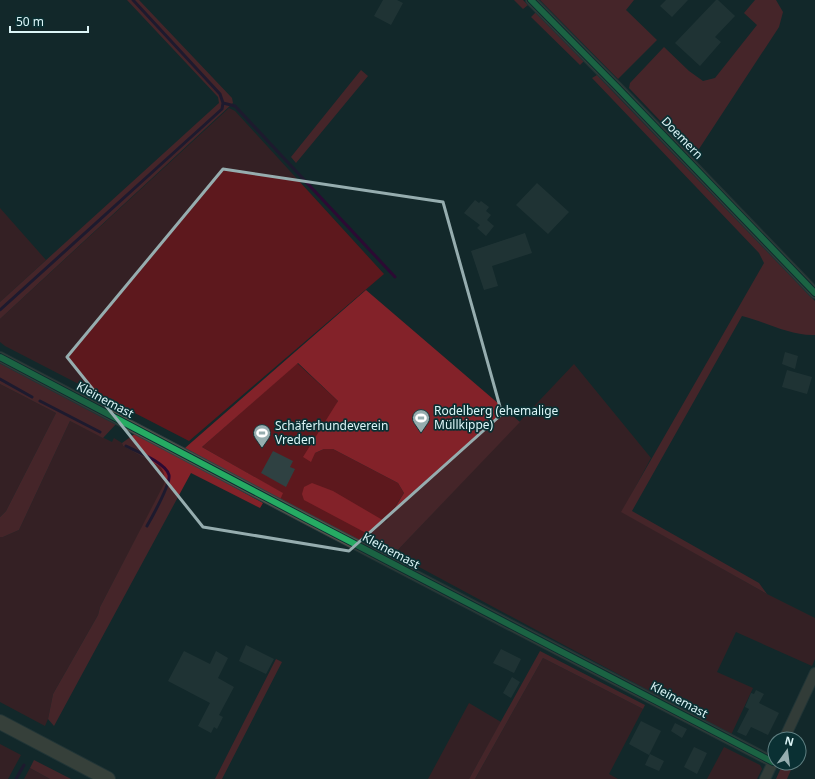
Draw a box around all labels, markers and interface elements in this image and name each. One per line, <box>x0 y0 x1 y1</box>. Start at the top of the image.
scale bar <box>10 8 88 34</box>
text: 50 m <box>16 13 44 30</box>
street label: Doemern <box>658 113 707 163</box>
street label: Kleinemast <box>74 377 137 422</box>
place label: Rodelberg (ehemalige Müllkippe) <box>434 402 559 433</box>
sports icon: Rodelberg (ehemalige Müllkippe) <box>411 408 431 433</box>
place label: Schäferhundeverein Vreden <box>275 417 388 448</box>
sports icon: Schäferhundeverein Vreden <box>252 423 272 448</box>
street label: Kleinemast <box>360 528 423 573</box>
street label: Kleinemast <box>648 677 711 722</box>
north arrow <box>767 731 807 771</box>
text: N <box>783 732 796 749</box>

